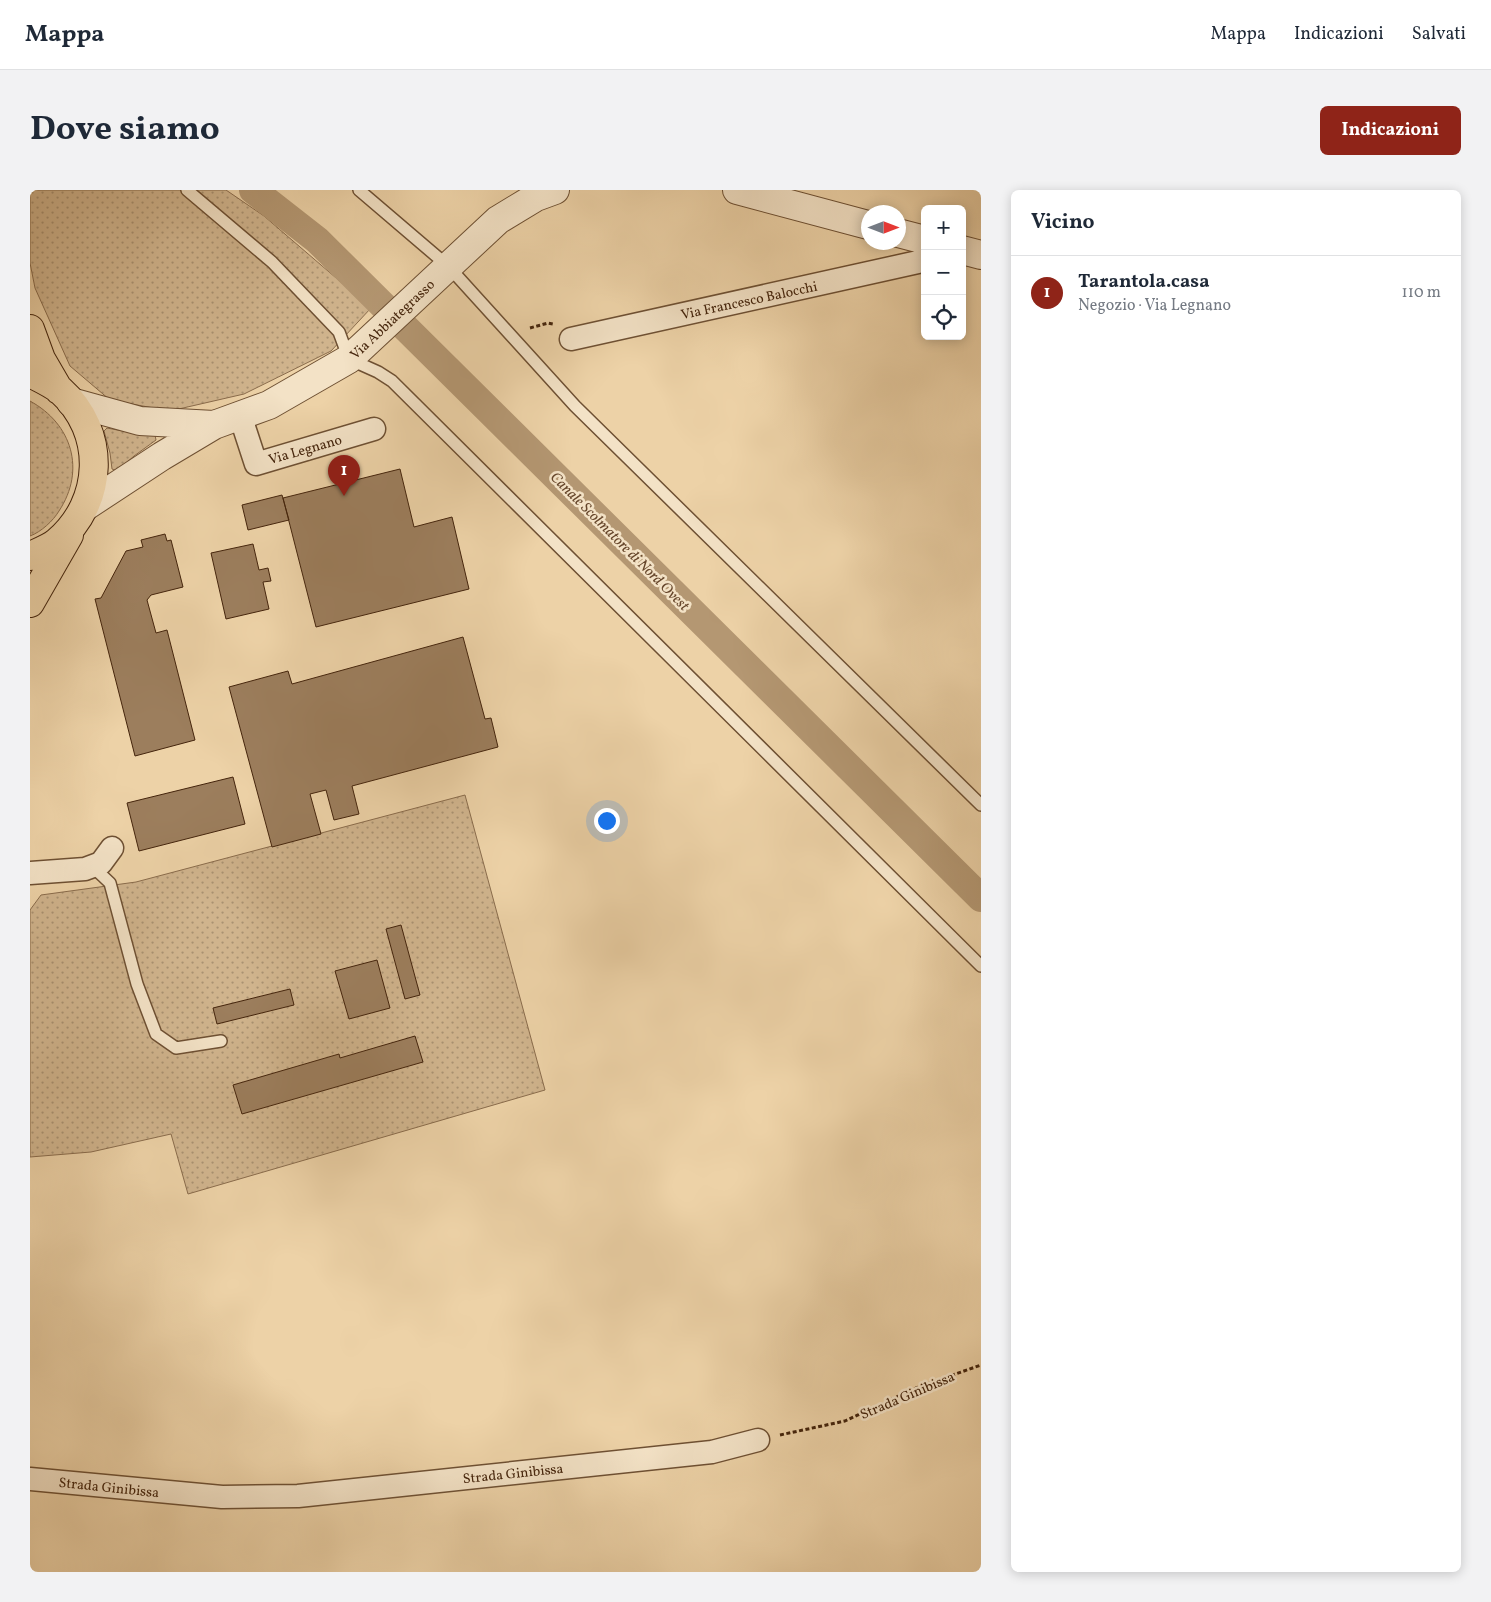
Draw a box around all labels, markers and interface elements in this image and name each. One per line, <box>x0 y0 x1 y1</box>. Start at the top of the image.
text: Mappa <box>25 18 104 52</box>
text: Mappa <box>1211 22 1266 47</box>
text: Indicazioni <box>1294 22 1384 47</box>
text: Salvati <box>1412 22 1466 47</box>
text: Dove siamo <box>30 106 220 154</box>
button: Indicazioni <box>1320 106 1461 155</box>
north arrow <box>861 205 906 250</box>
map controls <box>921 205 966 340</box>
button: + <box>921 205 966 250</box>
text: Vicino <box>1031 208 1095 237</box>
button: − <box>921 250 966 295</box>
text: Tarantola.casa <box>1078 269 1210 295</box>
street label: Via Abbiategrasso <box>346 276 440 364</box>
street label: Via Francesco Balocchi <box>679 278 819 325</box>
text: 1 <box>1044 282 1050 304</box>
text: 110 m <box>1402 282 1441 304</box>
button: locate <box>921 295 966 340</box>
text: Negozio · Via Legnano <box>1078 295 1231 317</box>
street label: Via Legnano <box>266 431 344 470</box>
pin: 1 <box>328 455 360 496</box>
water label: Canale Scolmatore di Nord Ovest <box>545 468 694 617</box>
your location <box>594 808 620 834</box>
street label: Strada Ginibissa <box>857 1368 958 1425</box>
street label: Strada Ginibissa <box>462 1460 564 1489</box>
street label: Strada Ginibissa <box>58 1474 160 1503</box>

